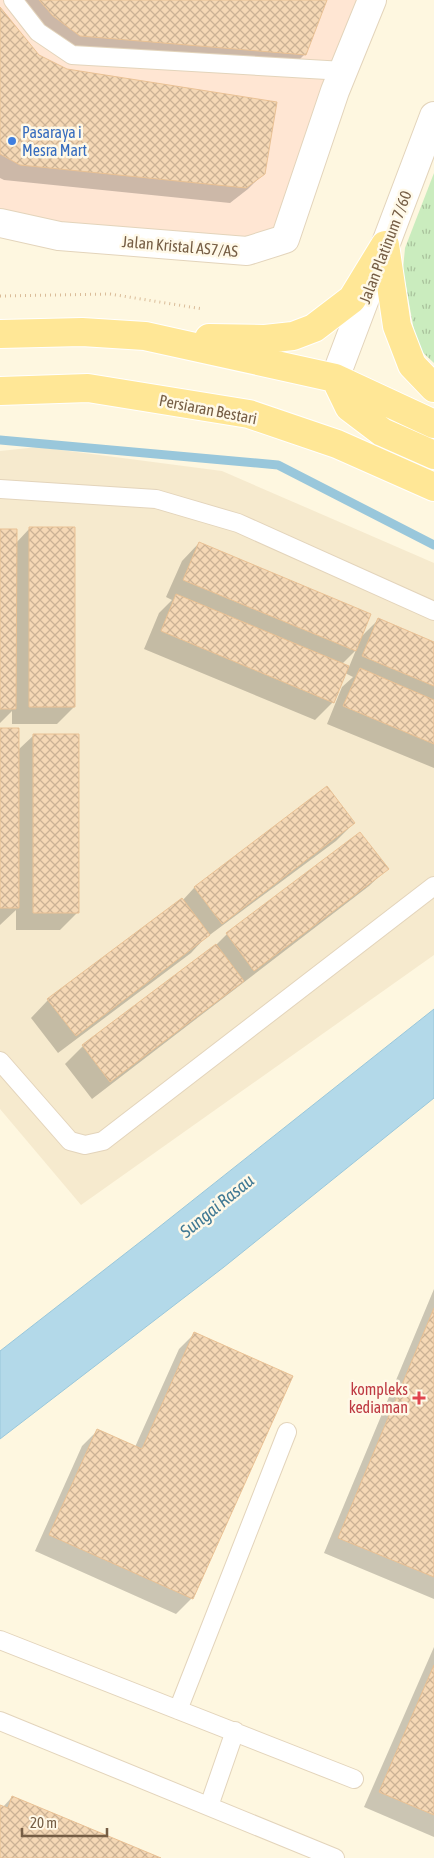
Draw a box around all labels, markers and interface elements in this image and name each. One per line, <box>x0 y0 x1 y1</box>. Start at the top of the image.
place label: Pasaraya i Mesra Mart <box>22 123 87 159</box>
marker: Pasaraya i Mesra Mart <box>6 135 18 147</box>
street label: Jalan Platinum 7/60 <box>355 188 415 306</box>
street label: Jalan Kristal AS7/AS <box>121 232 239 260</box>
street label: Persiaran Bestari <box>158 391 258 427</box>
water label: Sungai Rasau <box>175 1169 258 1242</box>
place label: kompleks kediaman <box>349 1380 408 1416</box>
marker: kompleks kediaman <box>412 1391 426 1405</box>
scale bar <box>22 1806 108 1838</box>
text: 20 m <box>30 1814 57 1831</box>

